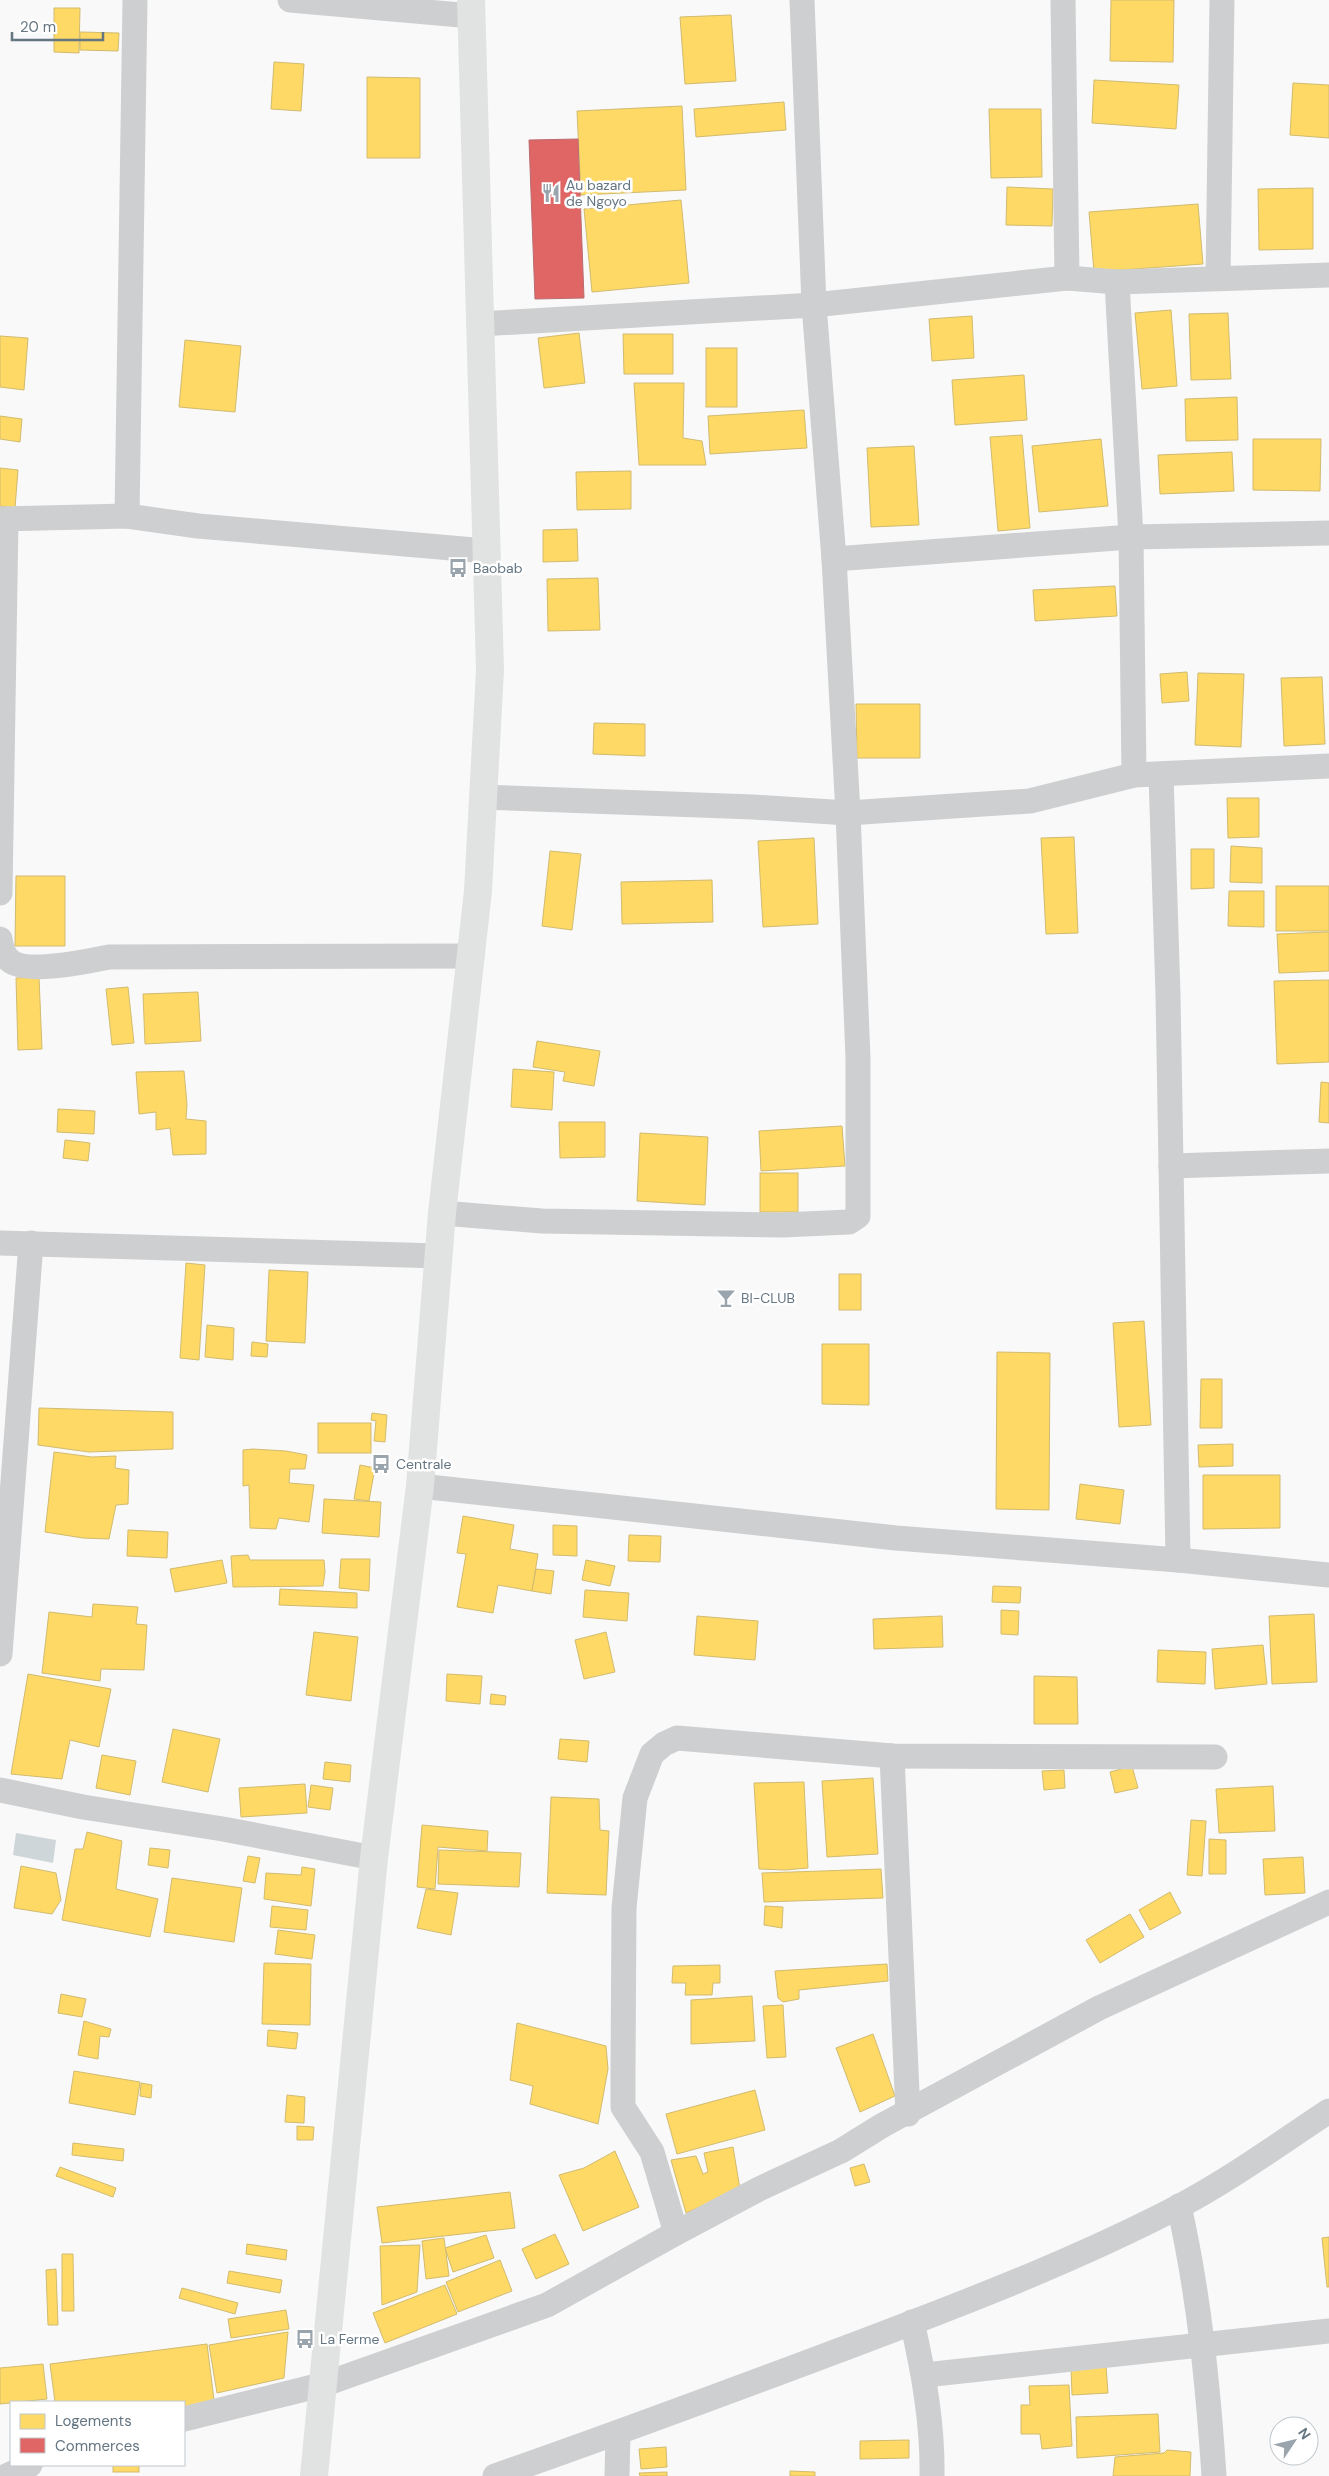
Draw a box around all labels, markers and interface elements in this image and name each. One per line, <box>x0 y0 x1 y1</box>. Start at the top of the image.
scale bar <box>12 10 104 42</box>
text: 20 m <box>20 17 56 37</box>
place label: Au bazard de Ngoyo <box>566 176 631 210</box>
restaurant icon: Au bazard de Ngoyo <box>540 182 562 204</box>
bus stop icon: Baobab <box>447 557 469 579</box>
place label: Baobab <box>473 559 523 577</box>
bar icon: BI-CLUB <box>715 1287 737 1309</box>
place label: BI-CLUB <box>741 1289 795 1307</box>
bus stop icon: Centrale <box>370 1453 392 1475</box>
place label: Centrale <box>396 1455 451 1473</box>
bus stop icon: La Ferme <box>294 2328 316 2350</box>
place label: La Ferme <box>320 2330 380 2348</box>
legend <box>10 2401 185 2466</box>
text: Logements <box>55 2411 132 2431</box>
north arrow <box>1269 2416 1319 2466</box>
text: N <box>1294 2424 1315 2443</box>
text: Commerces <box>55 2436 140 2456</box>

